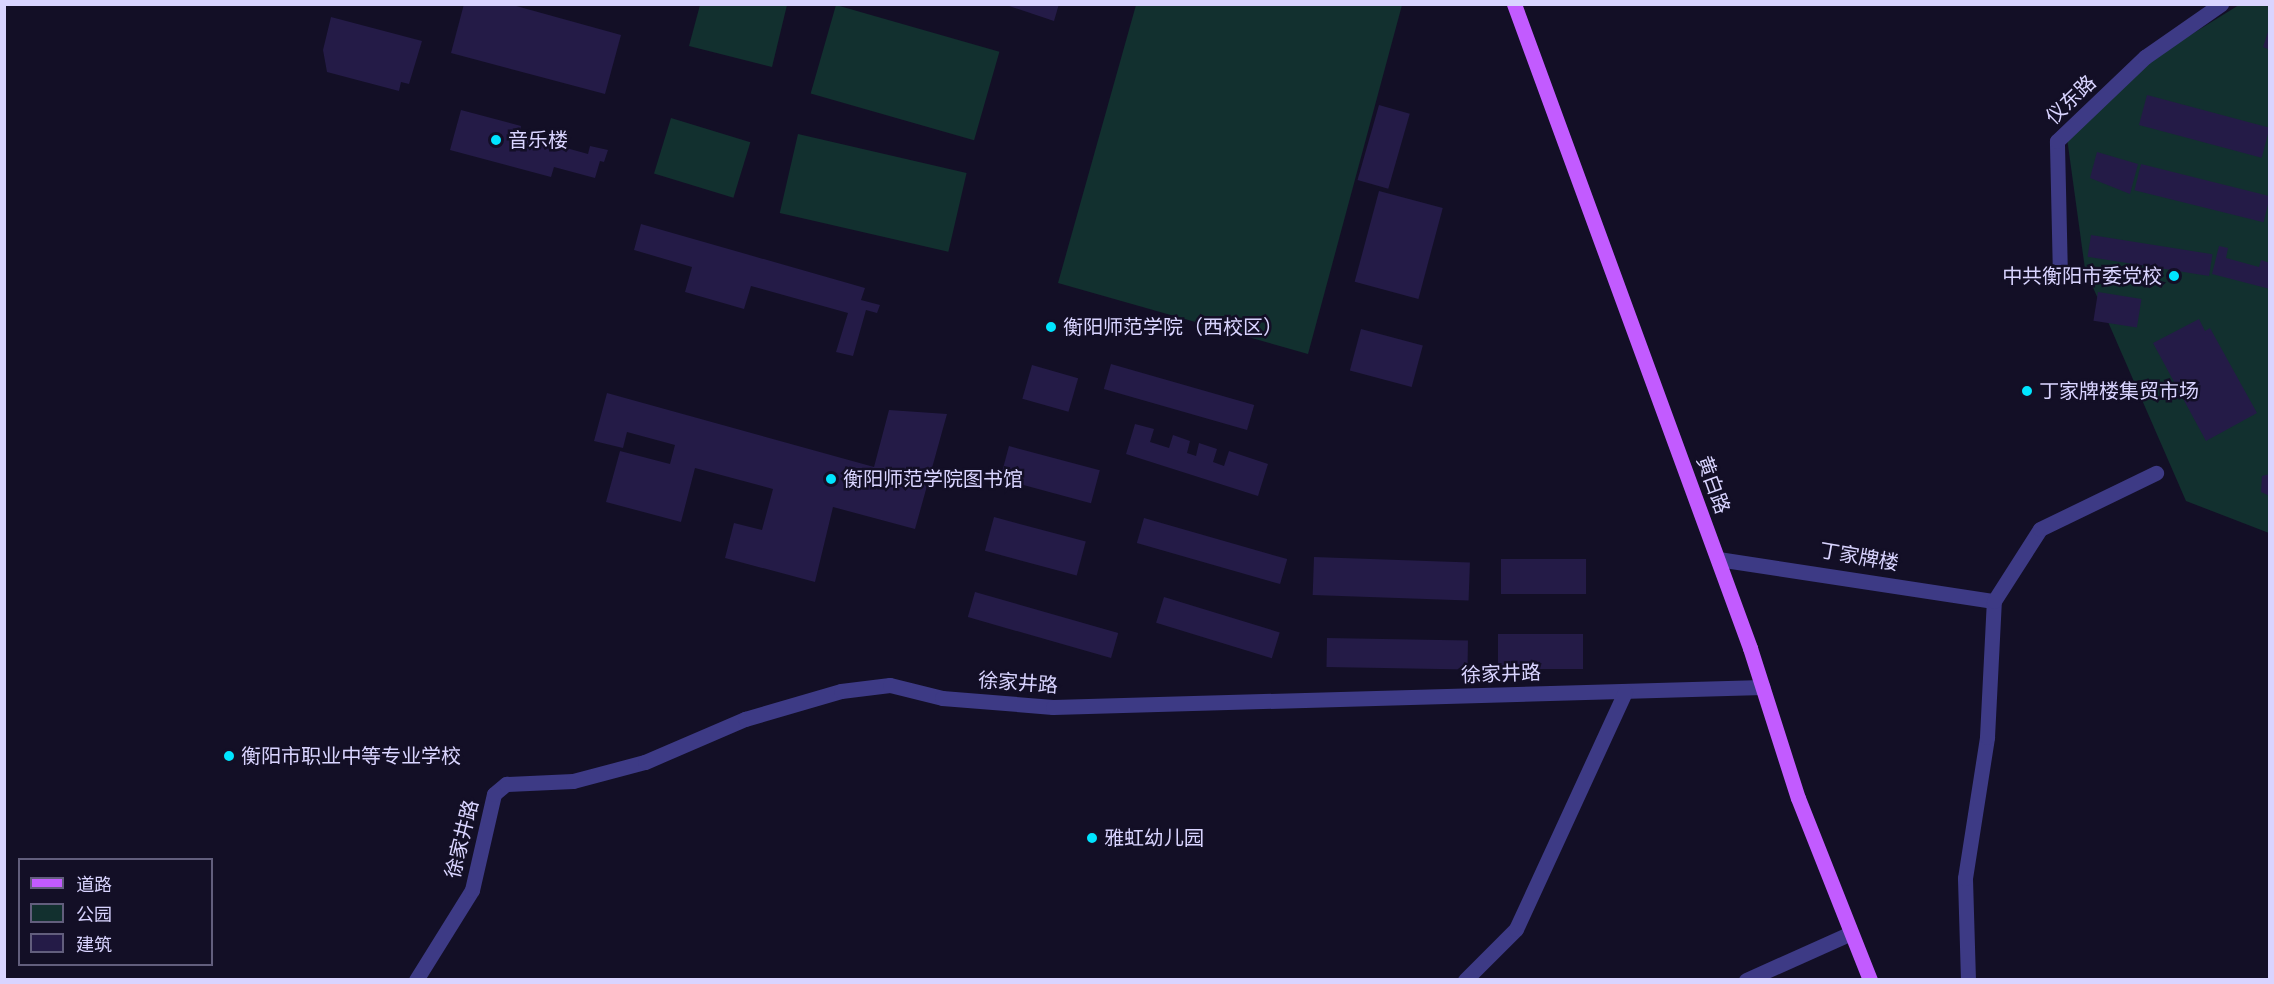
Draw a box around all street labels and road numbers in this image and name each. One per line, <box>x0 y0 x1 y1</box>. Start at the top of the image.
street label: 仪东路 <box>2041 71 2101 129</box>
street label: 黄白路 <box>1691 453 1735 517</box>
street label: 丁家牌楼 <box>1818 538 1900 576</box>
street label: 徐家井路 <box>1461 661 1541 687</box>
street label: 徐家井路 <box>977 668 1059 698</box>
street label: 徐家井路 <box>441 797 483 881</box>

